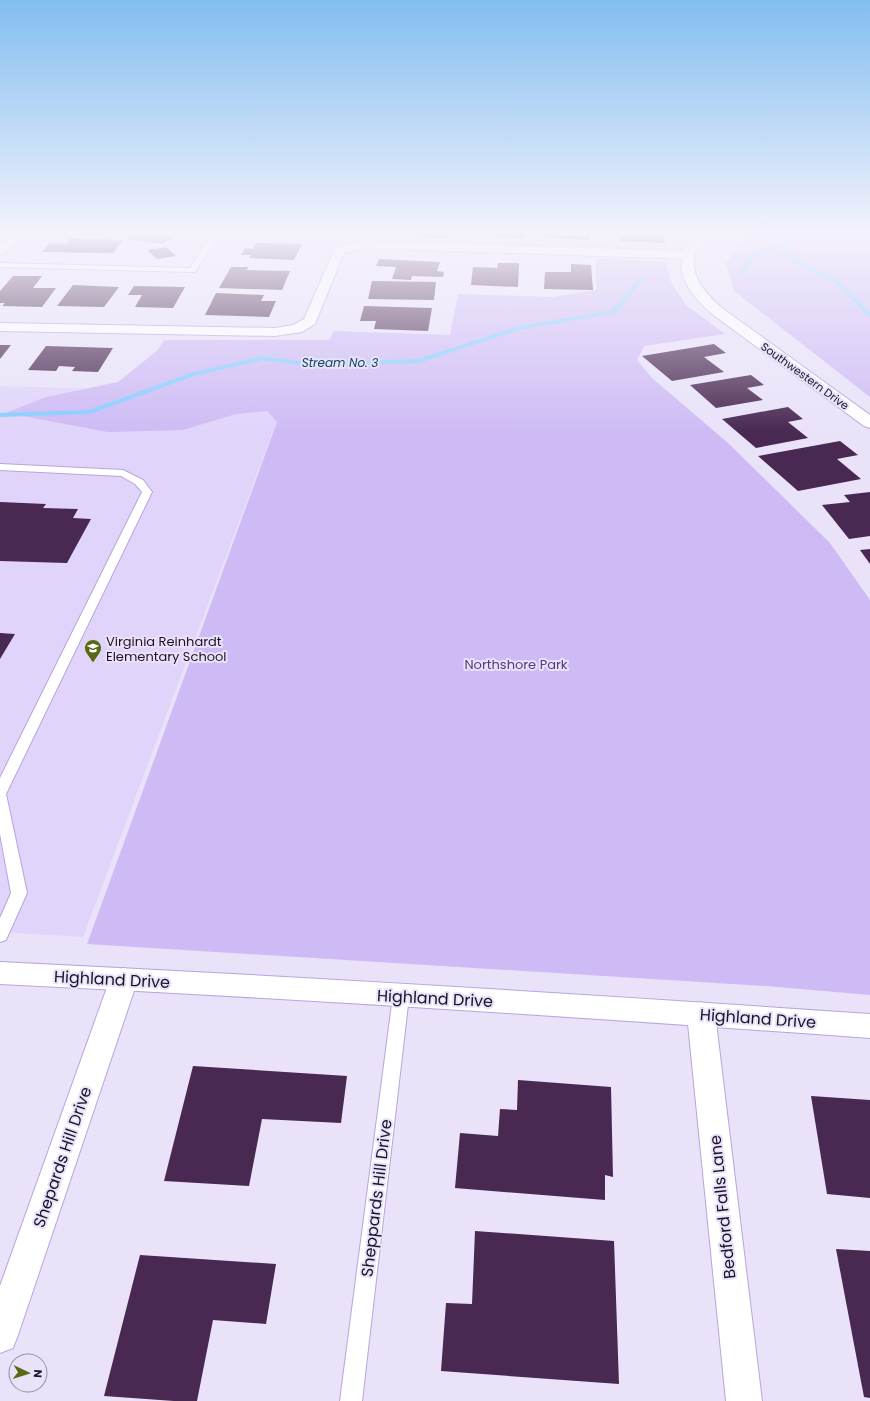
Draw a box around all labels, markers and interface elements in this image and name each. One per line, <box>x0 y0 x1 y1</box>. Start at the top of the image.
street label: Southwestern Drive <box>758 338 853 414</box>
water label: Stream No. 3 <box>302 354 378 371</box>
place label: Virginia Reinhardt Elementary School <box>106 632 227 666</box>
school or university icon: Virginia Reinhardt Elementary School <box>83 638 103 663</box>
park label: Northshore Park <box>464 655 568 674</box>
street label: Highland Drive <box>53 965 171 994</box>
street label: Highland Drive <box>376 984 494 1013</box>
street label: Highland Drive <box>699 1003 817 1034</box>
street label: Shepards Hill Drive <box>28 1083 97 1231</box>
street label: Sheppards Hill Drive <box>355 1118 398 1278</box>
street label: Bedford Falls Lane <box>704 1134 741 1280</box>
north arrow <box>8 1353 48 1393</box>
text: N <box>30 1369 46 1378</box>

